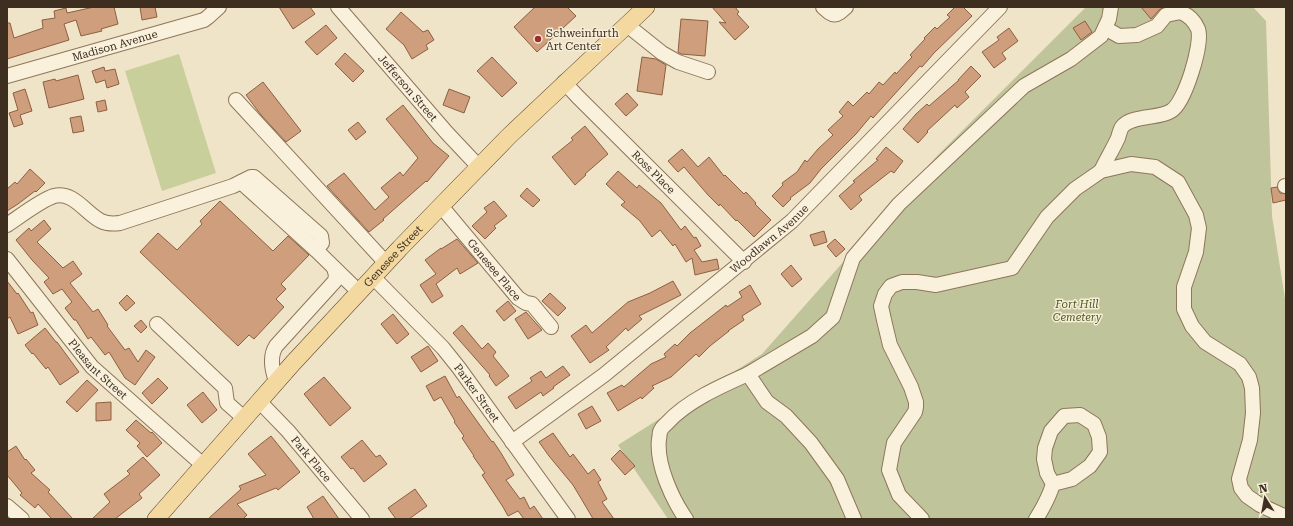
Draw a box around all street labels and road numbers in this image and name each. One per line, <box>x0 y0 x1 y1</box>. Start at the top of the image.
street label: Madison Avenue <box>71 27 159 64</box>
street label: Jefferson Street <box>376 52 440 124</box>
street label: Ross Place <box>629 148 678 196</box>
street label: Woodlawn Avenue <box>727 202 811 276</box>
street label: Genesee Street <box>361 223 425 289</box>
street label: Genesee Place <box>465 236 524 303</box>
street label: Pleasant Street <box>66 336 130 402</box>
street label: Parker Street <box>452 361 502 425</box>
street label: Park Place <box>289 433 334 484</box>

